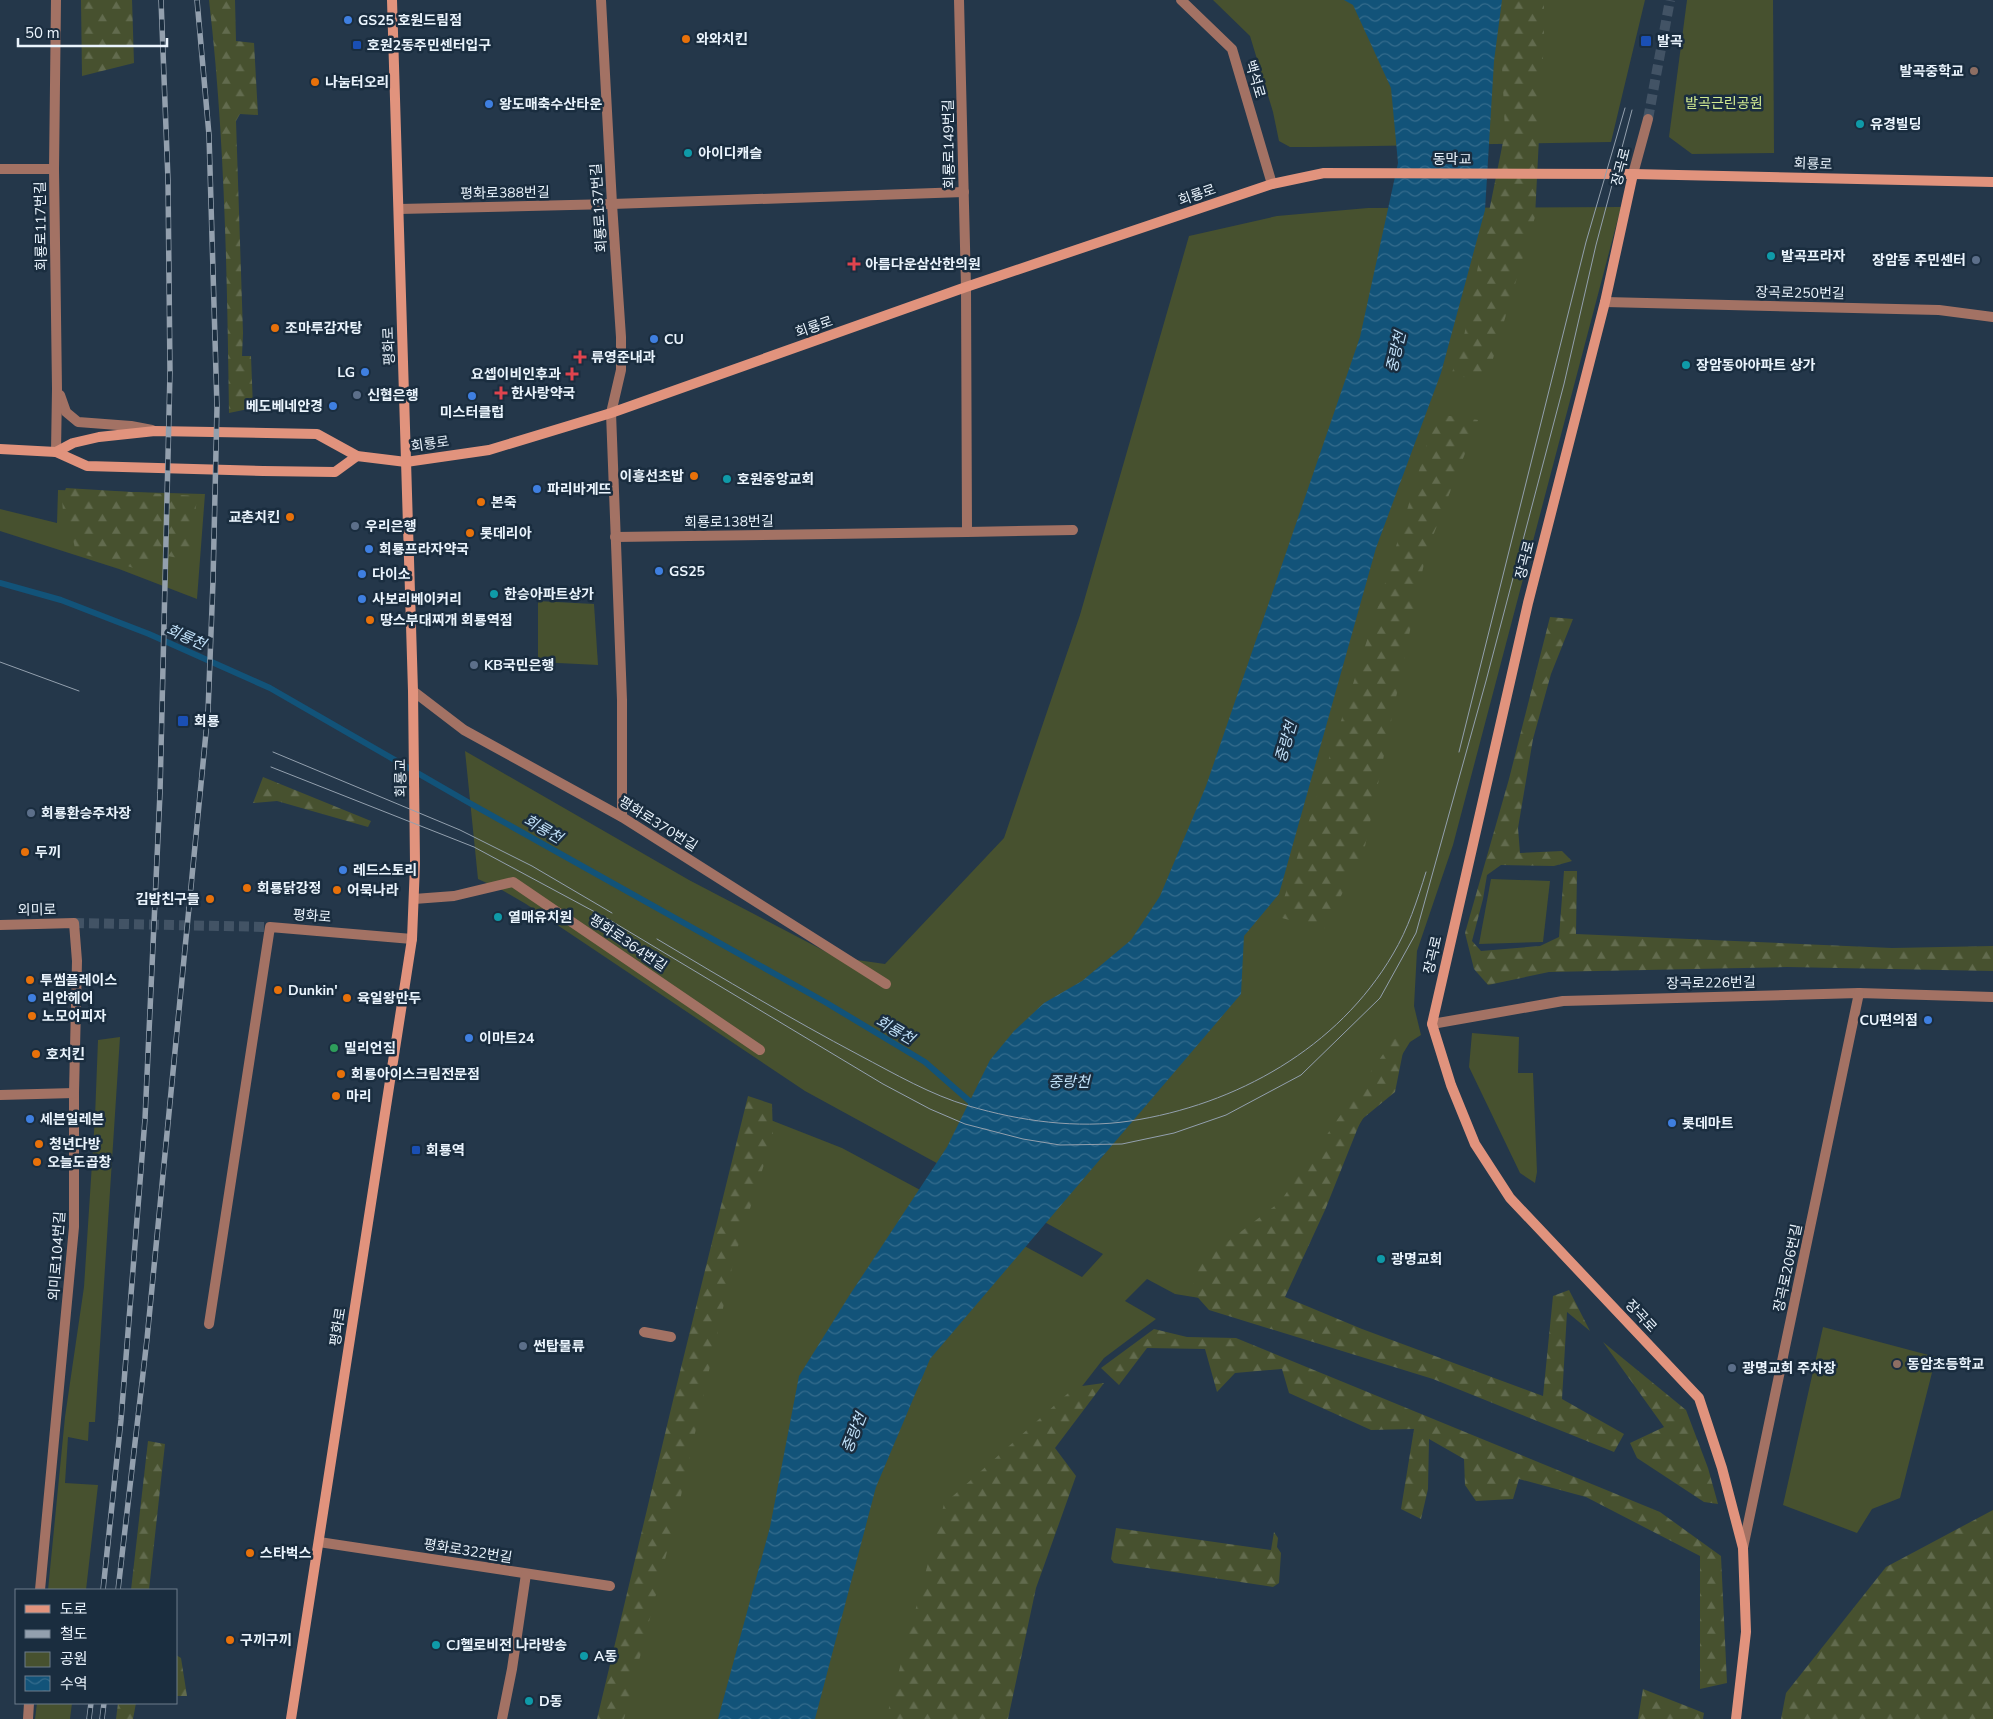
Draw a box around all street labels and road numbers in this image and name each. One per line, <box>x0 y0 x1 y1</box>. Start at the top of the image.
street label: 백석로 <box>1241 58 1269 100</box>
street label: 회룡로149번길 <box>939 99 959 189</box>
street label: 장곡로 <box>1607 146 1635 188</box>
street label: 동막교 <box>1433 150 1471 169</box>
street label: 회룡로 <box>1793 154 1833 174</box>
street label: 회룡로137번길 <box>586 163 612 253</box>
street label: 회룡로 <box>1176 180 1218 210</box>
street label: 회룡로117번길 <box>31 181 51 271</box>
street label: 평화로388번길 <box>460 183 550 203</box>
street label: 장곡로250번길 <box>1755 283 1845 303</box>
street label: 회룡로 <box>793 312 835 342</box>
street label: 평화로 <box>379 326 399 366</box>
street label: 회룡로 <box>410 432 451 456</box>
street label: 회룡로138번길 <box>684 512 774 532</box>
street label: 장곡로 <box>1511 539 1539 581</box>
street label: 회룡교 <box>391 758 411 797</box>
street label: 평화로370번길 <box>615 792 701 856</box>
street label: 외미로 <box>18 900 57 920</box>
street label: 평화로 <box>292 905 332 927</box>
street label: 평화로364번길 <box>586 910 670 976</box>
street label: 장곡로 <box>1419 934 1447 976</box>
street label: 장곡로226번길 <box>1666 973 1756 993</box>
street label: 외미로104번길 <box>44 1211 70 1301</box>
street label: 장곡로206번길 <box>1769 1222 1807 1314</box>
street label: 장곡로 <box>1621 1295 1661 1337</box>
street label: 평화로 <box>326 1306 350 1348</box>
street label: 평화로322번길 <box>422 1535 514 1567</box>

